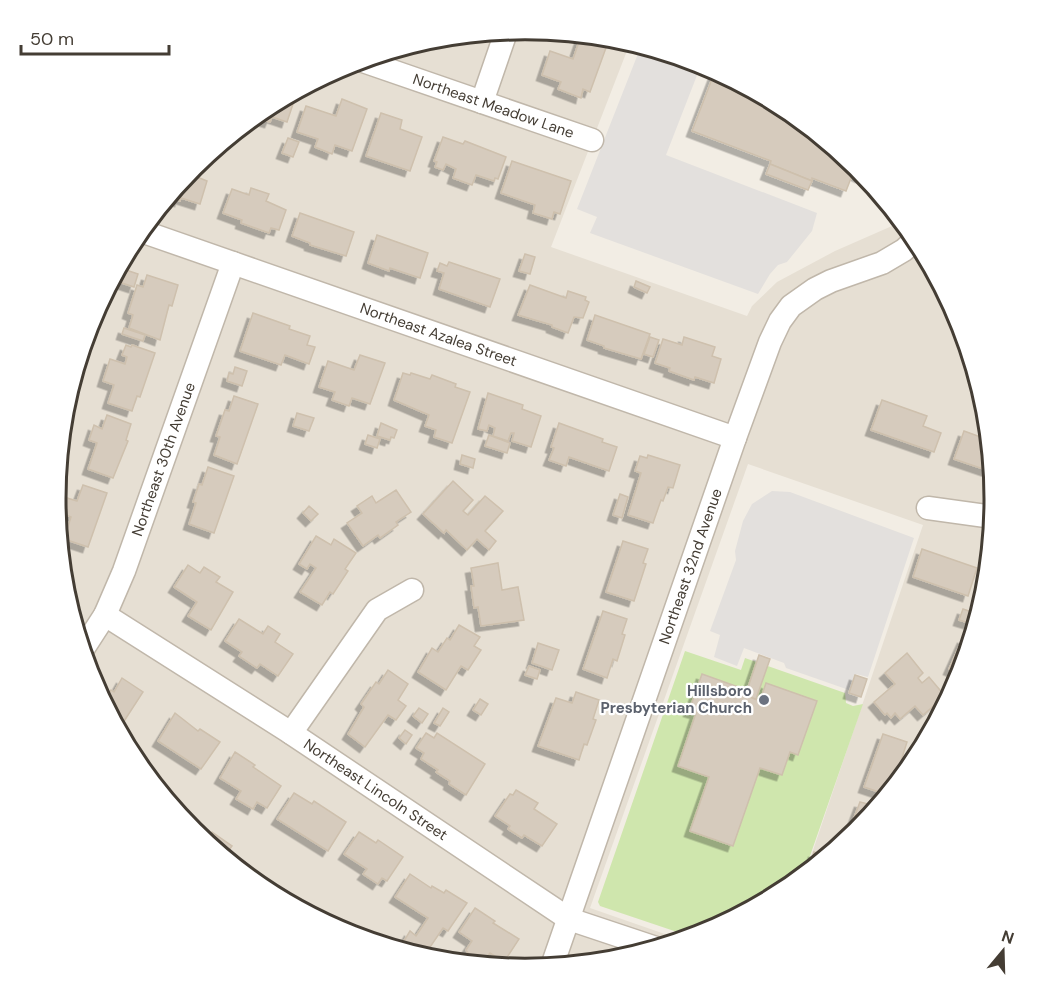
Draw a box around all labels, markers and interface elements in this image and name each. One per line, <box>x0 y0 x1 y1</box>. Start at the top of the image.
scale bar <box>21 18 170 56</box>
text: 50 m <box>30 27 74 51</box>
street label: Northeast Meadow Lane <box>410 69 577 143</box>
street label: Northeast Azalea Street <box>357 298 520 371</box>
street label: Northeast 30th Avenue <box>127 380 200 539</box>
street label: Northeast 32nd Avenue <box>654 486 727 647</box>
place label: Hillsboro Presbyterian Church <box>600 681 752 718</box>
marker: Hillsboro Presbyterian Church <box>757 693 771 707</box>
street label: Northeast Lincoln Street <box>300 734 452 845</box>
north arrow <box>973 921 1033 981</box>
text: N <box>999 925 1017 949</box>

